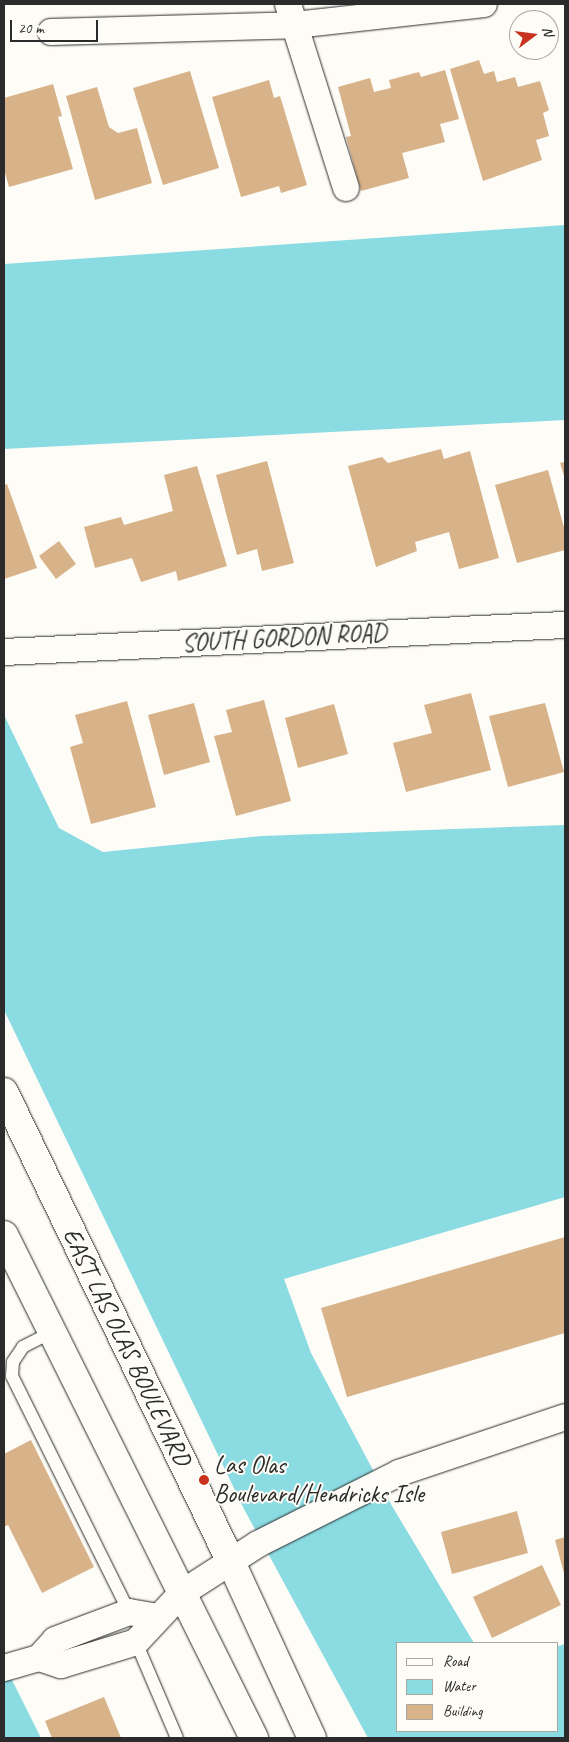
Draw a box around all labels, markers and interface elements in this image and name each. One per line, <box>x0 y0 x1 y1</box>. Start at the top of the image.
scale bar <box>12 10 100 42</box>
north arrow <box>509 10 559 60</box>
text: 20 m <box>18 19 44 38</box>
text: N <box>539 25 557 38</box>
street label: SOUTH GORDON ROAD <box>180 618 388 658</box>
street label: EAST LAS OLAS BOULEVARD <box>56 1223 198 1471</box>
place label: Las Olas Boulevard/Hendricks Isle <box>214 1451 424 1510</box>
marker: Las Olas Boulevard/Hendricks Isle <box>198 1474 210 1486</box>
legend <box>396 1642 559 1732</box>
text: Road <box>443 1652 468 1671</box>
text: Water <box>443 1677 476 1696</box>
text: Building <box>443 1702 482 1721</box>

